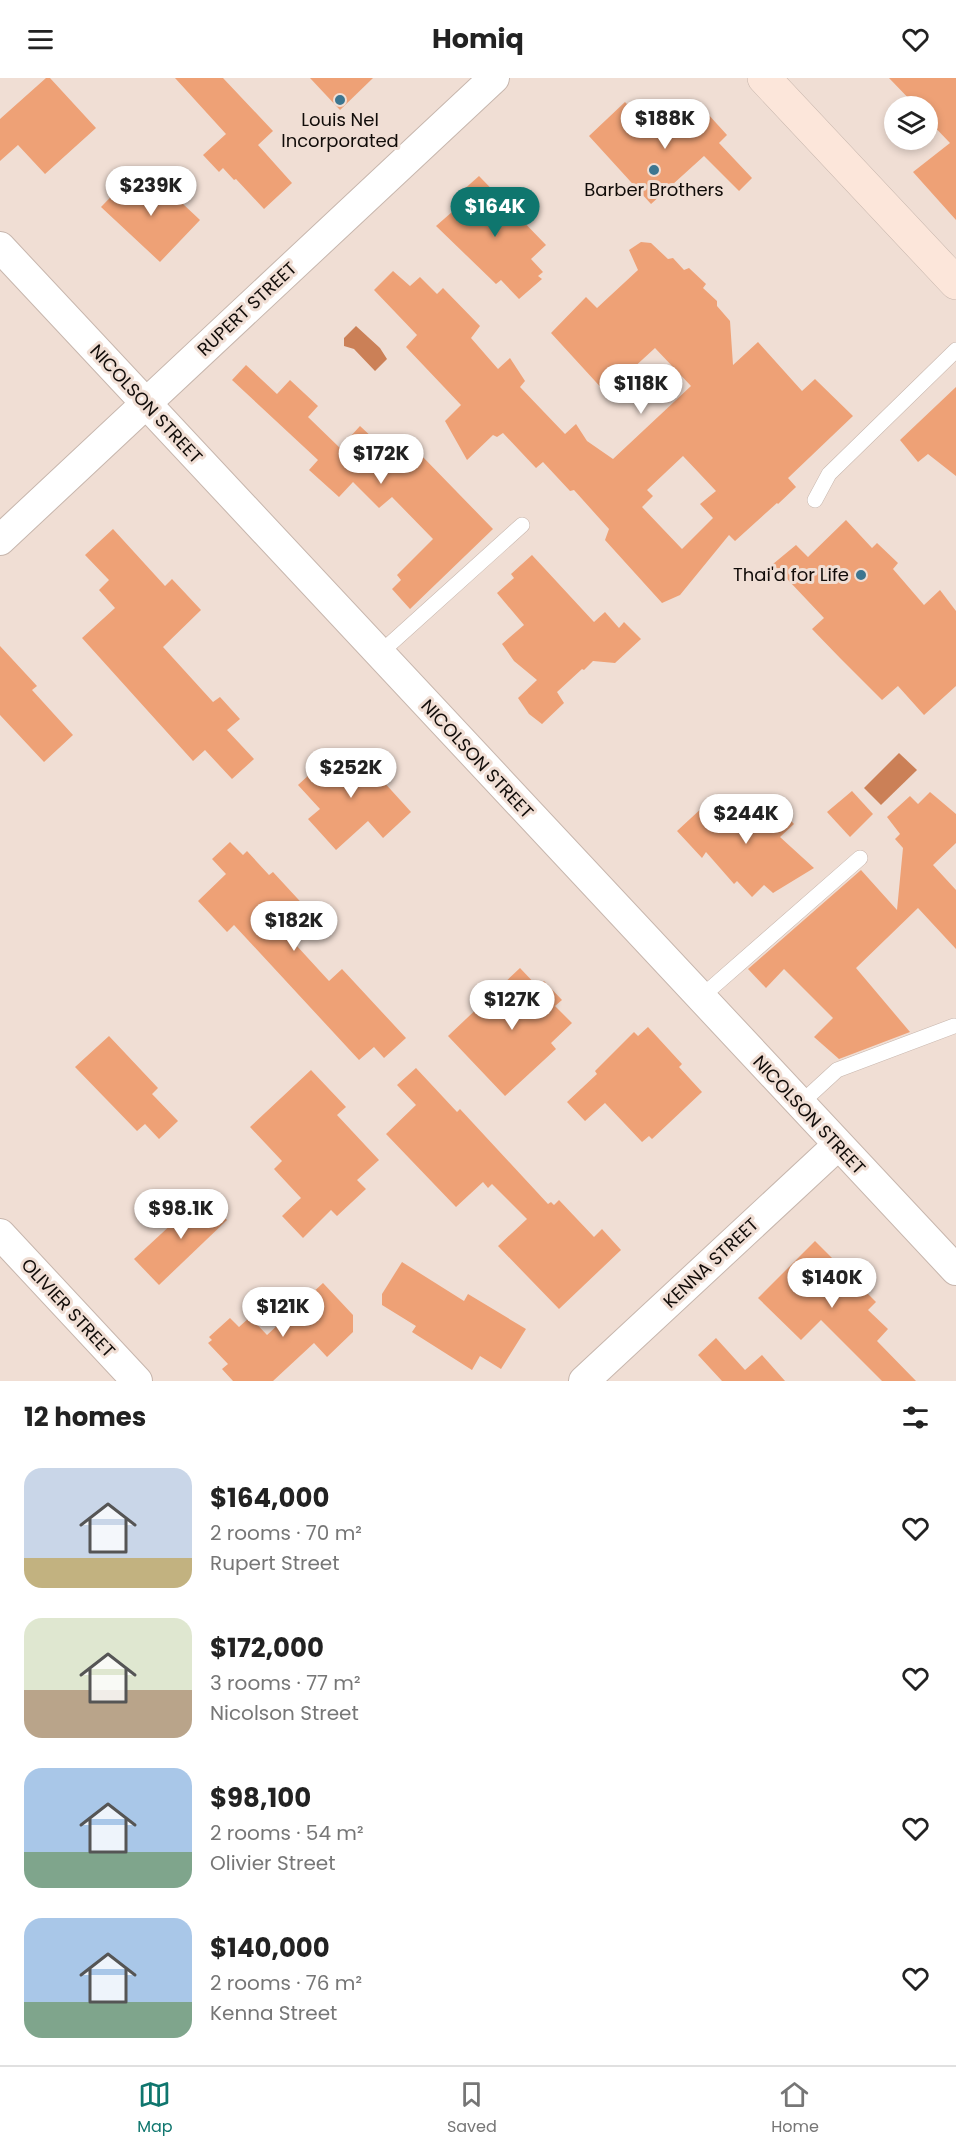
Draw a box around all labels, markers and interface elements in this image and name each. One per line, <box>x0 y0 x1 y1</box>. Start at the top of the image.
text: Homiq <box>432 20 524 57</box>
icon: menu <box>24 23 57 56</box>
icon: heart <box>899 23 932 56</box>
marker: Louis Nel Incorporated <box>333 93 347 107</box>
map controls <box>884 96 938 150</box>
button: layers <box>884 96 938 150</box>
pin: $188K <box>623 99 707 150</box>
text: $188K <box>635 104 695 132</box>
place label: Louis Nel Incorporated <box>281 107 399 153</box>
marker: Barber Brothers <box>647 163 661 177</box>
pin: $239K <box>109 166 193 217</box>
text: $239K <box>120 171 182 199</box>
place label: Barber Brothers <box>584 177 724 202</box>
pin: $164K <box>453 187 537 238</box>
text: $164K <box>465 192 525 220</box>
street label: RUPERT STREET <box>191 256 302 361</box>
street label: NICOLSON STREET <box>85 339 208 469</box>
pin: $118K <box>599 364 683 415</box>
text: $118K <box>613 369 669 397</box>
pin: $172K <box>339 434 423 485</box>
text: $172K <box>353 439 409 467</box>
place label: Thai'd for Life <box>733 562 849 587</box>
marker: Thai'd for Life <box>854 568 868 582</box>
street label: NICOLSON STREET <box>416 694 539 824</box>
pin: $252K <box>309 748 393 799</box>
text: $252K <box>320 753 382 781</box>
pin: $244K <box>704 794 788 845</box>
text: $244K <box>713 799 779 827</box>
pin: $182K <box>252 901 336 952</box>
text: $182K <box>265 906 324 934</box>
pin: $127K <box>470 980 554 1031</box>
text: $127K <box>484 985 540 1013</box>
street label: NICOLSON STREET <box>748 1050 871 1180</box>
pin: $98.1K <box>132 1189 230 1240</box>
text: $98.1K <box>148 1194 214 1222</box>
street label: KENNA STREET <box>658 1212 764 1313</box>
street label: OLIVIER STREET <box>16 1253 121 1363</box>
pin: $140K <box>790 1258 874 1309</box>
text: $140K <box>801 1263 863 1291</box>
pin: $121K <box>241 1287 325 1338</box>
text: $121K <box>256 1292 310 1320</box>
text: 12 homes <box>24 1399 146 1435</box>
icon: filters <box>899 1401 932 1434</box>
text: $164,000 <box>210 1480 329 1516</box>
icon: home <box>72 1492 144 1564</box>
icon: heart <box>899 1512 932 1545</box>
text: 2 rooms · 70 m² <box>210 1519 362 1547</box>
text: Rupert Street <box>210 1549 340 1577</box>
text: $172,000 <box>210 1630 324 1666</box>
icon: home <box>72 1642 144 1714</box>
icon: heart <box>899 1662 932 1695</box>
text: 3 rooms · 77 m² <box>210 1669 361 1697</box>
text: Nicolson Street <box>210 1699 359 1727</box>
text: $98,100 <box>210 1780 311 1816</box>
icon: home <box>72 1792 144 1864</box>
icon: heart <box>899 1812 932 1845</box>
text: 2 rooms · 54 m² <box>210 1819 364 1847</box>
text: Olivier Street <box>210 1849 335 1877</box>
text: $140,000 <box>210 1930 330 1966</box>
icon: home <box>72 1942 144 2014</box>
icon: heart <box>899 1962 932 1995</box>
text: 2 rooms · 76 m² <box>210 1969 362 1997</box>
text: Kenna Street <box>210 1999 337 2027</box>
tab: Map <box>137 2078 173 2139</box>
tab: Saved <box>447 2078 497 2139</box>
tab: Home <box>771 2078 819 2139</box>

